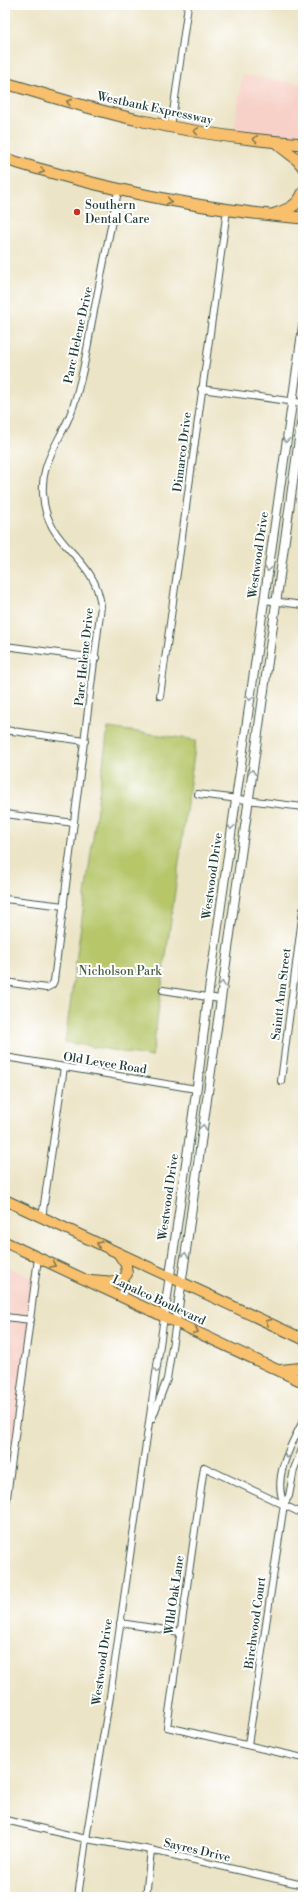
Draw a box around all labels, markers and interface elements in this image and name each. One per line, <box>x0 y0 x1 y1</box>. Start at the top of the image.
street label: Westbank Expressway <box>95 89 214 128</box>
one-way arrow <box>66 98 73 107</box>
one-way arrow <box>193 127 199 136</box>
one-way arrow <box>252 135 258 144</box>
one-way arrow <box>39 166 46 175</box>
one-way arrow <box>165 196 172 205</box>
place label: Southern Dental Care <box>85 198 150 227</box>
marker: Southern Dental Care <box>72 207 82 217</box>
street label: Parc Helene Drive <box>61 285 96 385</box>
street label: Dimarco Drive <box>170 411 195 493</box>
one-way arrow <box>282 437 291 444</box>
street label: Westwood Drive <box>245 511 272 600</box>
one-way arrow <box>264 566 273 572</box>
street label: Parc Helene Drive <box>72 607 97 707</box>
one-way arrow <box>246 695 255 701</box>
one-way arrow <box>247 769 256 775</box>
one-way arrow <box>227 824 236 830</box>
street label: Westwood Drive <box>199 832 226 921</box>
street label: Saintt Ann Street <box>268 946 295 1041</box>
park label: Nicholson Park <box>79 964 162 979</box>
one-way arrow <box>217 981 226 987</box>
street label: Old Levee Road <box>62 1049 148 1078</box>
one-way arrow <box>198 1124 207 1130</box>
street label: Westwood Drive <box>155 1153 182 1242</box>
one-way arrow <box>96 1241 104 1249</box>
one-way arrow <box>180 1252 189 1259</box>
one-way arrow <box>48 1260 56 1268</box>
street label: Lapalco Boulevard <box>110 1272 208 1329</box>
one-way arrow <box>265 1319 272 1327</box>
one-way arrow <box>192 1326 200 1334</box>
one-way arrow <box>153 1366 162 1373</box>
one-way arrow <box>283 1453 292 1460</box>
street label: WIld Oak Lane <box>161 1555 187 1637</box>
street label: Birchwood Court <box>241 1575 269 1671</box>
street label: Westwood Drive <box>89 1618 116 1707</box>
street label: Sayres Drive <box>162 1836 232 1865</box>

